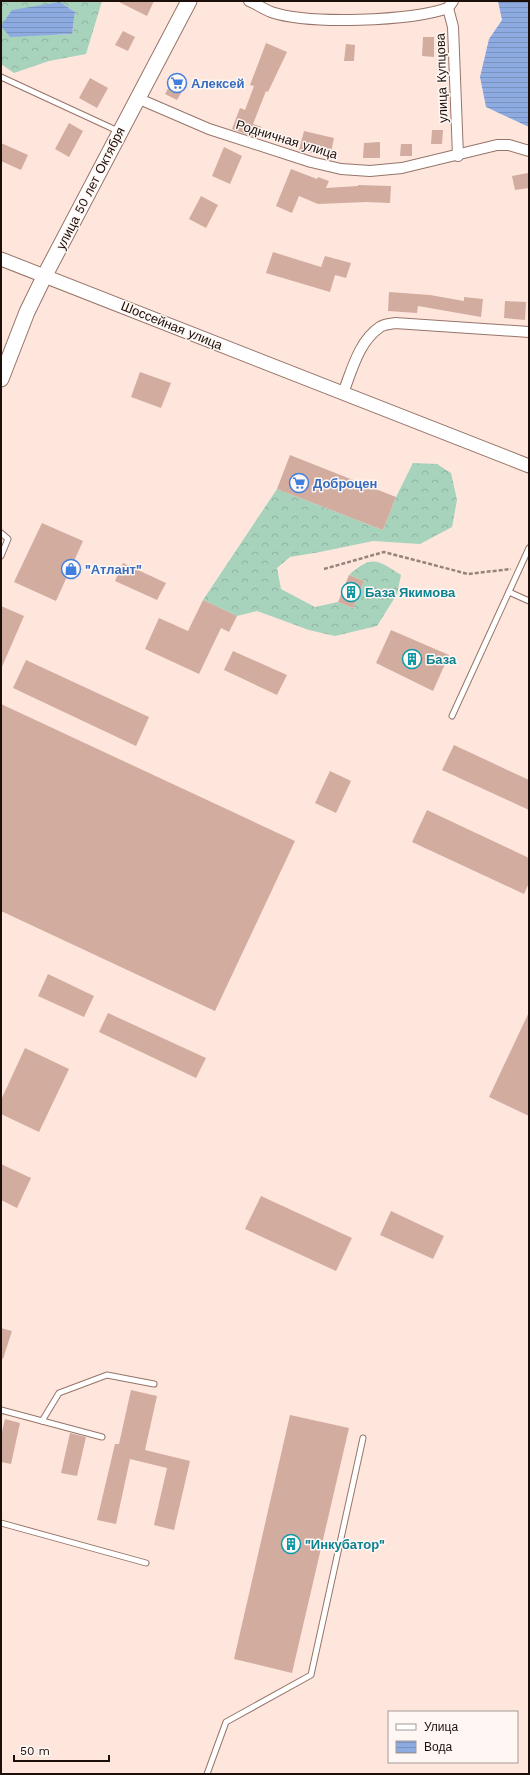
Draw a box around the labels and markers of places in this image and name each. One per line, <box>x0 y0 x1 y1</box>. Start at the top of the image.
supermarket icon: Алексей <box>166 72 188 94</box>
place label: Алексей <box>191 76 245 91</box>
supermarket icon: Доброцен <box>288 472 310 494</box>
place label: Доброцен <box>313 476 377 491</box>
shop icon: "Атлант" <box>60 558 82 580</box>
place label: "Атлант" <box>85 562 142 577</box>
building icon: База Якимова <box>340 581 362 603</box>
place label: База Якимова <box>365 585 456 600</box>
building icon: База <box>401 648 423 670</box>
place label: База <box>426 652 457 667</box>
building icon: "Инкубатор" <box>280 1533 302 1555</box>
place label: "Инкубатор" <box>305 1537 385 1552</box>

